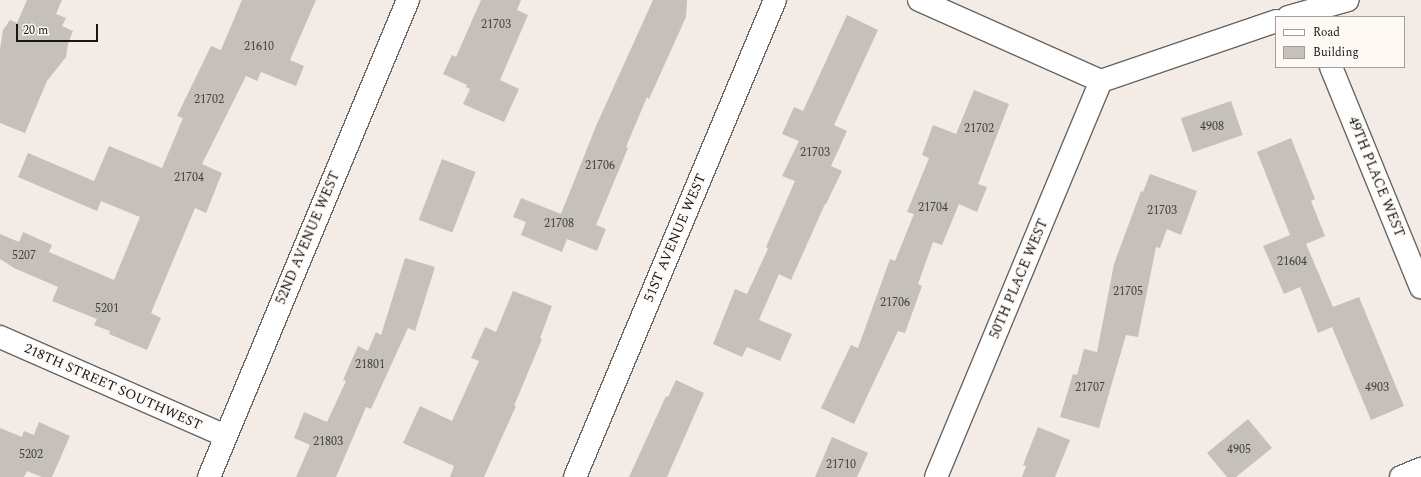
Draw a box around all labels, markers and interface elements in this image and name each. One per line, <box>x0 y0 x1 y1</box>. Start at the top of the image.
scale bar <box>18 16 100 42</box>
legend <box>1275 16 1405 68</box>
house number: 21703 <box>481 18 511 32</box>
text: 20 m <box>23 21 48 40</box>
text: Road <box>1313 23 1340 42</box>
house number: 21610 <box>244 40 274 54</box>
text: Building <box>1313 43 1359 62</box>
house number: 21702 <box>194 93 224 107</box>
street label: 49TH PLACE WEST <box>1344 114 1408 240</box>
house number: 4908 <box>1200 120 1224 134</box>
house number: 21702 <box>964 122 994 136</box>
house number: 21703 <box>800 146 830 160</box>
house number: 21706 <box>585 159 615 173</box>
street label: 52ND AVENUE WEST <box>272 169 344 307</box>
house number: 21704 <box>174 171 204 185</box>
street label: 51ST AVENUE WEST <box>640 171 710 305</box>
house number: 21704 <box>918 201 948 215</box>
house number: 21703 <box>1147 204 1177 218</box>
house number: 21708 <box>544 217 574 231</box>
street label: 50TH PLACE WEST <box>986 217 1052 341</box>
house number: 5207 <box>12 249 36 263</box>
house number: 21604 <box>1277 255 1307 269</box>
house number: 21705 <box>1113 285 1143 299</box>
house number: 21706 <box>880 296 910 310</box>
house number: 5201 <box>95 302 119 316</box>
street label: 218TH STREET SOUTHWEST <box>21 340 205 434</box>
house number: 21801 <box>355 358 385 372</box>
house number: 21707 <box>1075 381 1105 395</box>
house number: 4903 <box>1365 381 1389 395</box>
house number: 21803 <box>313 435 343 449</box>
house number: 4905 <box>1227 443 1251 457</box>
house number: 5202 <box>19 448 43 462</box>
house number: 21710 <box>826 458 856 472</box>

